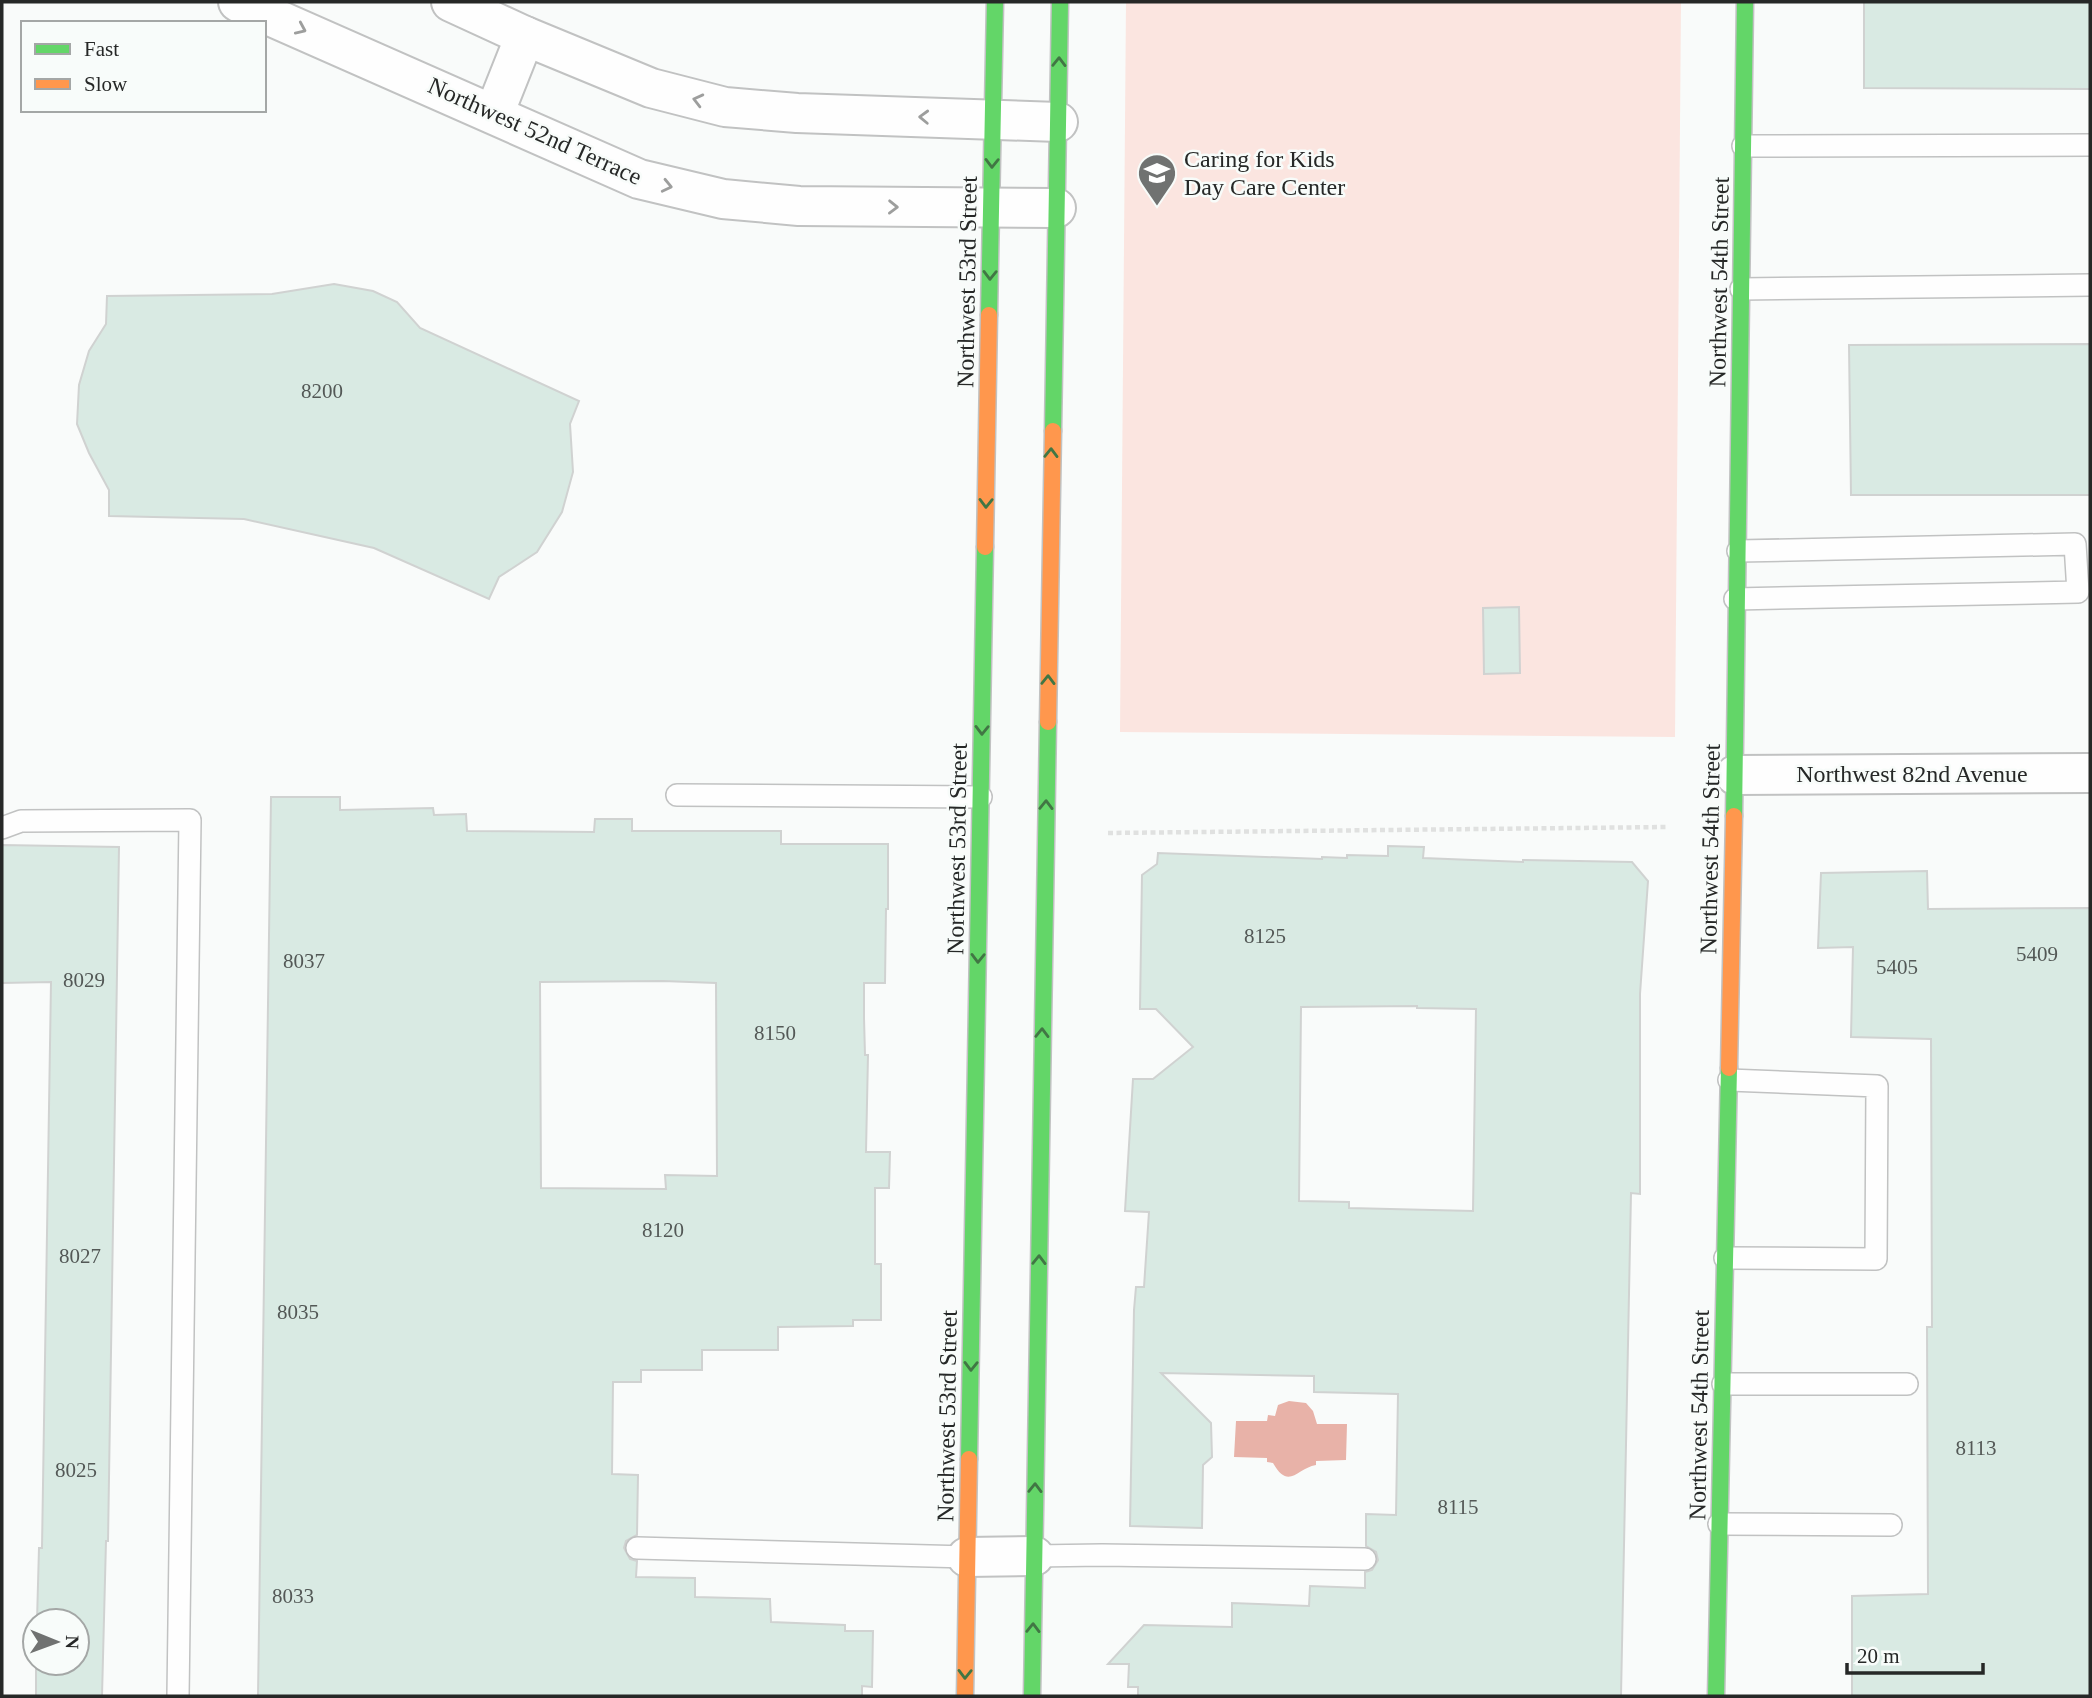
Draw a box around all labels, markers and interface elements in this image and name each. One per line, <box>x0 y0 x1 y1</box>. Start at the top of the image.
legend <box>21 21 266 112</box>
one-way arrow <box>293 21 306 35</box>
text: Fast <box>84 37 119 61</box>
one-way arrow <box>1051 56 1067 66</box>
text: Slow <box>84 72 128 96</box>
street label: Northwest 52nd Terrace <box>424 72 646 190</box>
one-way arrow <box>692 94 704 108</box>
one-way arrow <box>919 110 930 125</box>
place label: Caring for Kids Day Care Center <box>1184 146 1345 200</box>
school or university icon: Caring for Kids Day Care Center <box>1136 152 1178 207</box>
one-way arrow <box>984 159 1000 169</box>
street label: Northwest 53rd Street <box>952 175 982 388</box>
street label: Northwest 54th Street <box>1704 176 1734 388</box>
one-way arrow <box>661 178 673 192</box>
one-way arrow <box>888 199 898 215</box>
one-way arrow <box>982 271 998 281</box>
house number: 8200 <box>301 379 343 403</box>
one-way arrow <box>1043 447 1059 458</box>
one-way arrow <box>978 498 994 509</box>
one-way arrow <box>1040 675 1055 686</box>
one-way arrow <box>974 726 990 736</box>
street label: Northwest 53rd Street <box>942 742 972 955</box>
street label: Northwest 54th Street <box>1695 743 1725 955</box>
street label: Northwest 82nd Avenue <box>1796 761 2028 787</box>
one-way arrow <box>1038 800 1053 811</box>
house number: 8125 <box>1244 924 1286 948</box>
house number: 5409 <box>2016 942 2058 966</box>
house number: 8037 <box>283 949 325 973</box>
one-way arrow <box>970 953 986 964</box>
house number: 5405 <box>1876 955 1918 979</box>
house number: 8029 <box>63 968 105 992</box>
house number: 8150 <box>754 1021 796 1045</box>
one-way arrow <box>1034 1027 1050 1038</box>
house number: 8120 <box>642 1218 684 1242</box>
house number: 8027 <box>59 1244 101 1268</box>
one-way arrow <box>1031 1255 1046 1266</box>
house number: 8035 <box>277 1300 319 1324</box>
street label: Northwest 53rd Street <box>932 1309 962 1522</box>
street label: Northwest 54th Street <box>1684 1309 1714 1521</box>
one-way arrow <box>963 1361 979 1371</box>
house number: 8113 <box>1955 1436 1997 1460</box>
house number: 8025 <box>55 1458 97 1482</box>
one-way arrow <box>1027 1482 1043 1493</box>
house number: 8115 <box>1437 1495 1479 1519</box>
house number: 8033 <box>272 1584 314 1608</box>
north arrow <box>21 1607 91 1677</box>
one-way arrow <box>1025 1622 1041 1633</box>
scale bar <box>1847 1632 1983 1676</box>
text: N <box>62 1635 83 1650</box>
text: 20 m <box>1857 1644 1900 1668</box>
one-way arrow <box>958 1669 973 1680</box>

